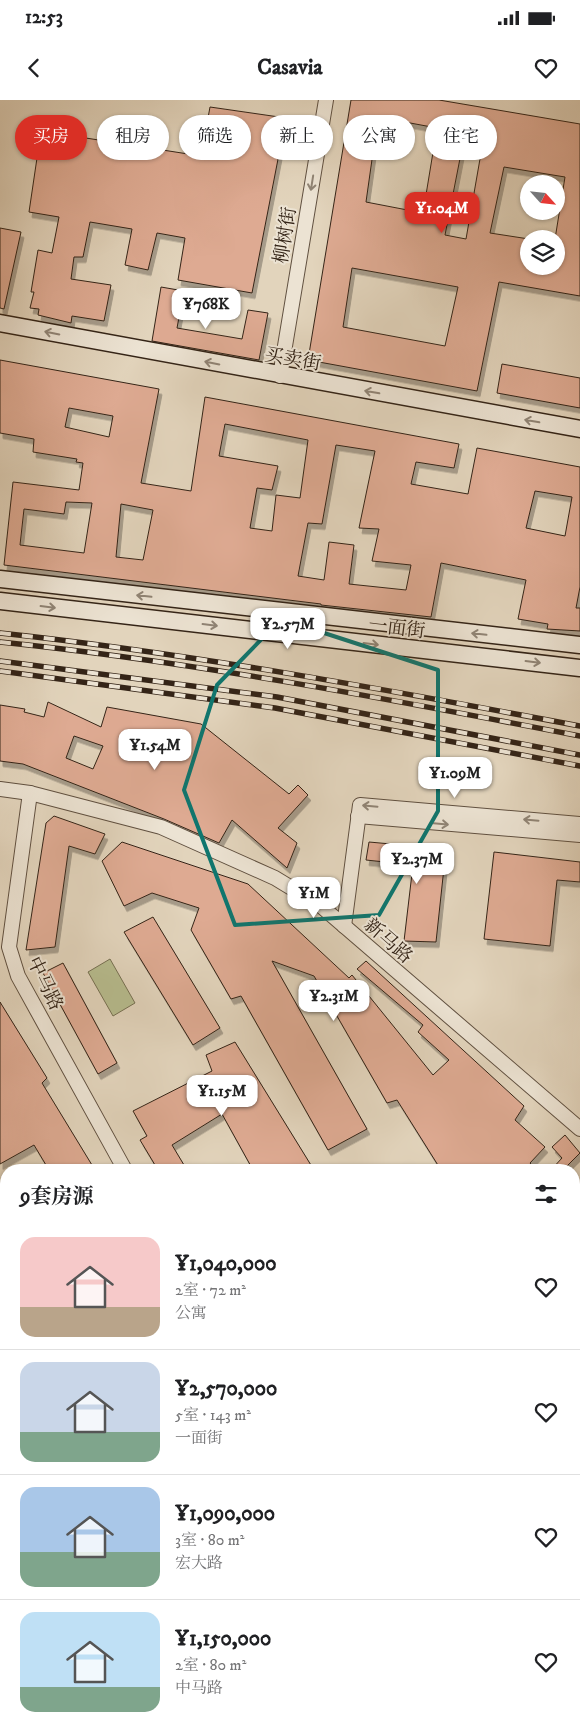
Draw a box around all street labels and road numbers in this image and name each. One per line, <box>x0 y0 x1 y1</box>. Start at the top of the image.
street label: 柳树街 <box>270 205 301 265</box>
street label: 买卖街 <box>263 343 323 376</box>
street label: 一面街 <box>367 614 427 643</box>
street label: 新马路 <box>359 914 417 969</box>
street label: 中马路 <box>22 953 67 1014</box>

